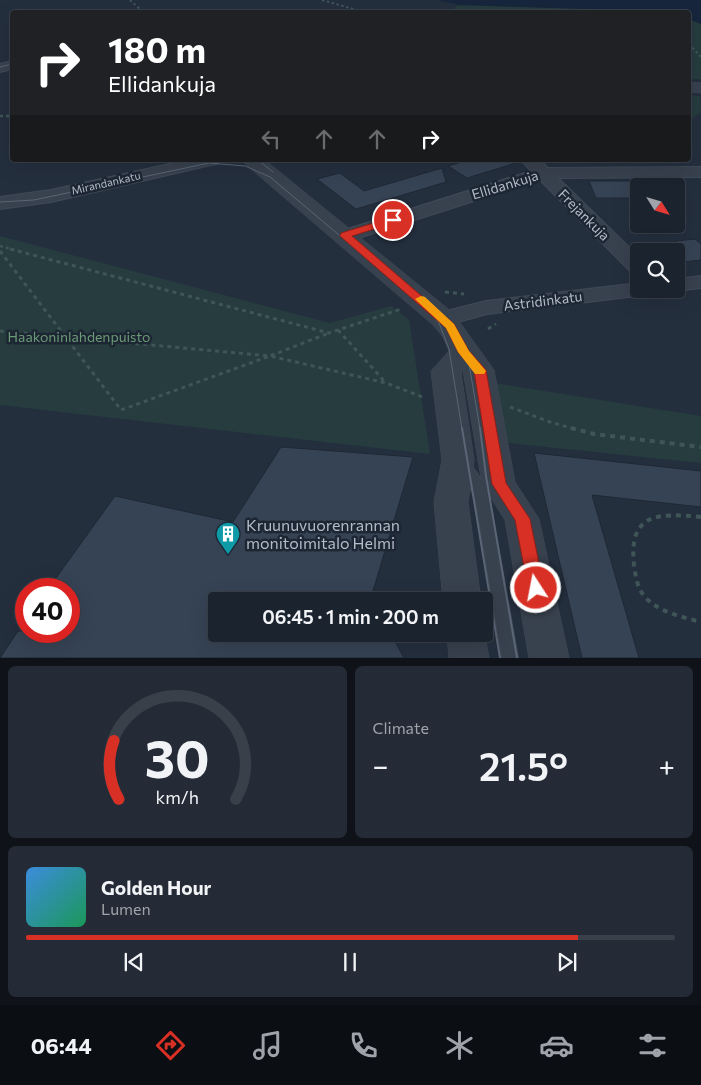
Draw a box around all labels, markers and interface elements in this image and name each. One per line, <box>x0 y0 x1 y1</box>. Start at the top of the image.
text: 180 m <box>108 27 206 70</box>
icon: right <box>25 30 90 95</box>
text: Ellidankuja <box>108 70 216 97</box>
icon: left <box>257 125 285 153</box>
icon: ahead <box>310 125 338 153</box>
icon: ahead <box>363 125 391 153</box>
icon: right <box>416 125 444 153</box>
street label: Ellidankuja <box>469 166 540 203</box>
street label: Mirandankatu <box>70 168 142 197</box>
north arrow <box>630 178 685 232</box>
map controls <box>630 178 685 298</box>
street label: Frejankuja <box>555 185 614 244</box>
pin <box>372 199 414 241</box>
icon: arrive <box>379 206 407 234</box>
button: search <box>630 243 685 298</box>
street label: Astridinkatu <box>503 287 583 314</box>
park label: Haakoninlahdenpuisto <box>8 328 150 345</box>
place label: Kruunuvuorenrannan monitoimitalo Helmi <box>246 515 400 552</box>
building icon: Kruunuvuorenrannan monitoimitalo Helmi <box>215 521 241 555</box>
position arrow <box>509 561 561 613</box>
speed limit sign: 40 <box>15 578 80 643</box>
text: 06:45 · 1 min · 200 m <box>262 605 439 628</box>
text: Climate <box>373 718 429 737</box>
text: 30 <box>145 725 210 789</box>
text: 21.5° <box>479 742 568 789</box>
text: − <box>373 748 388 782</box>
text: + <box>659 748 675 782</box>
text: km/h <box>156 786 199 808</box>
text: Golden Hour <box>101 876 211 899</box>
text: Lumen <box>101 899 151 918</box>
icon: previous <box>120 948 148 976</box>
icon: pause <box>336 948 364 976</box>
icon: next <box>553 948 581 976</box>
icon: directions <box>153 1028 188 1063</box>
icon: music <box>250 1028 285 1063</box>
icon: phone <box>346 1028 381 1063</box>
icon: climate <box>442 1028 477 1063</box>
icon: car <box>539 1028 574 1063</box>
icon: filters <box>635 1028 670 1063</box>
text: 06:44 <box>31 1032 92 1059</box>

